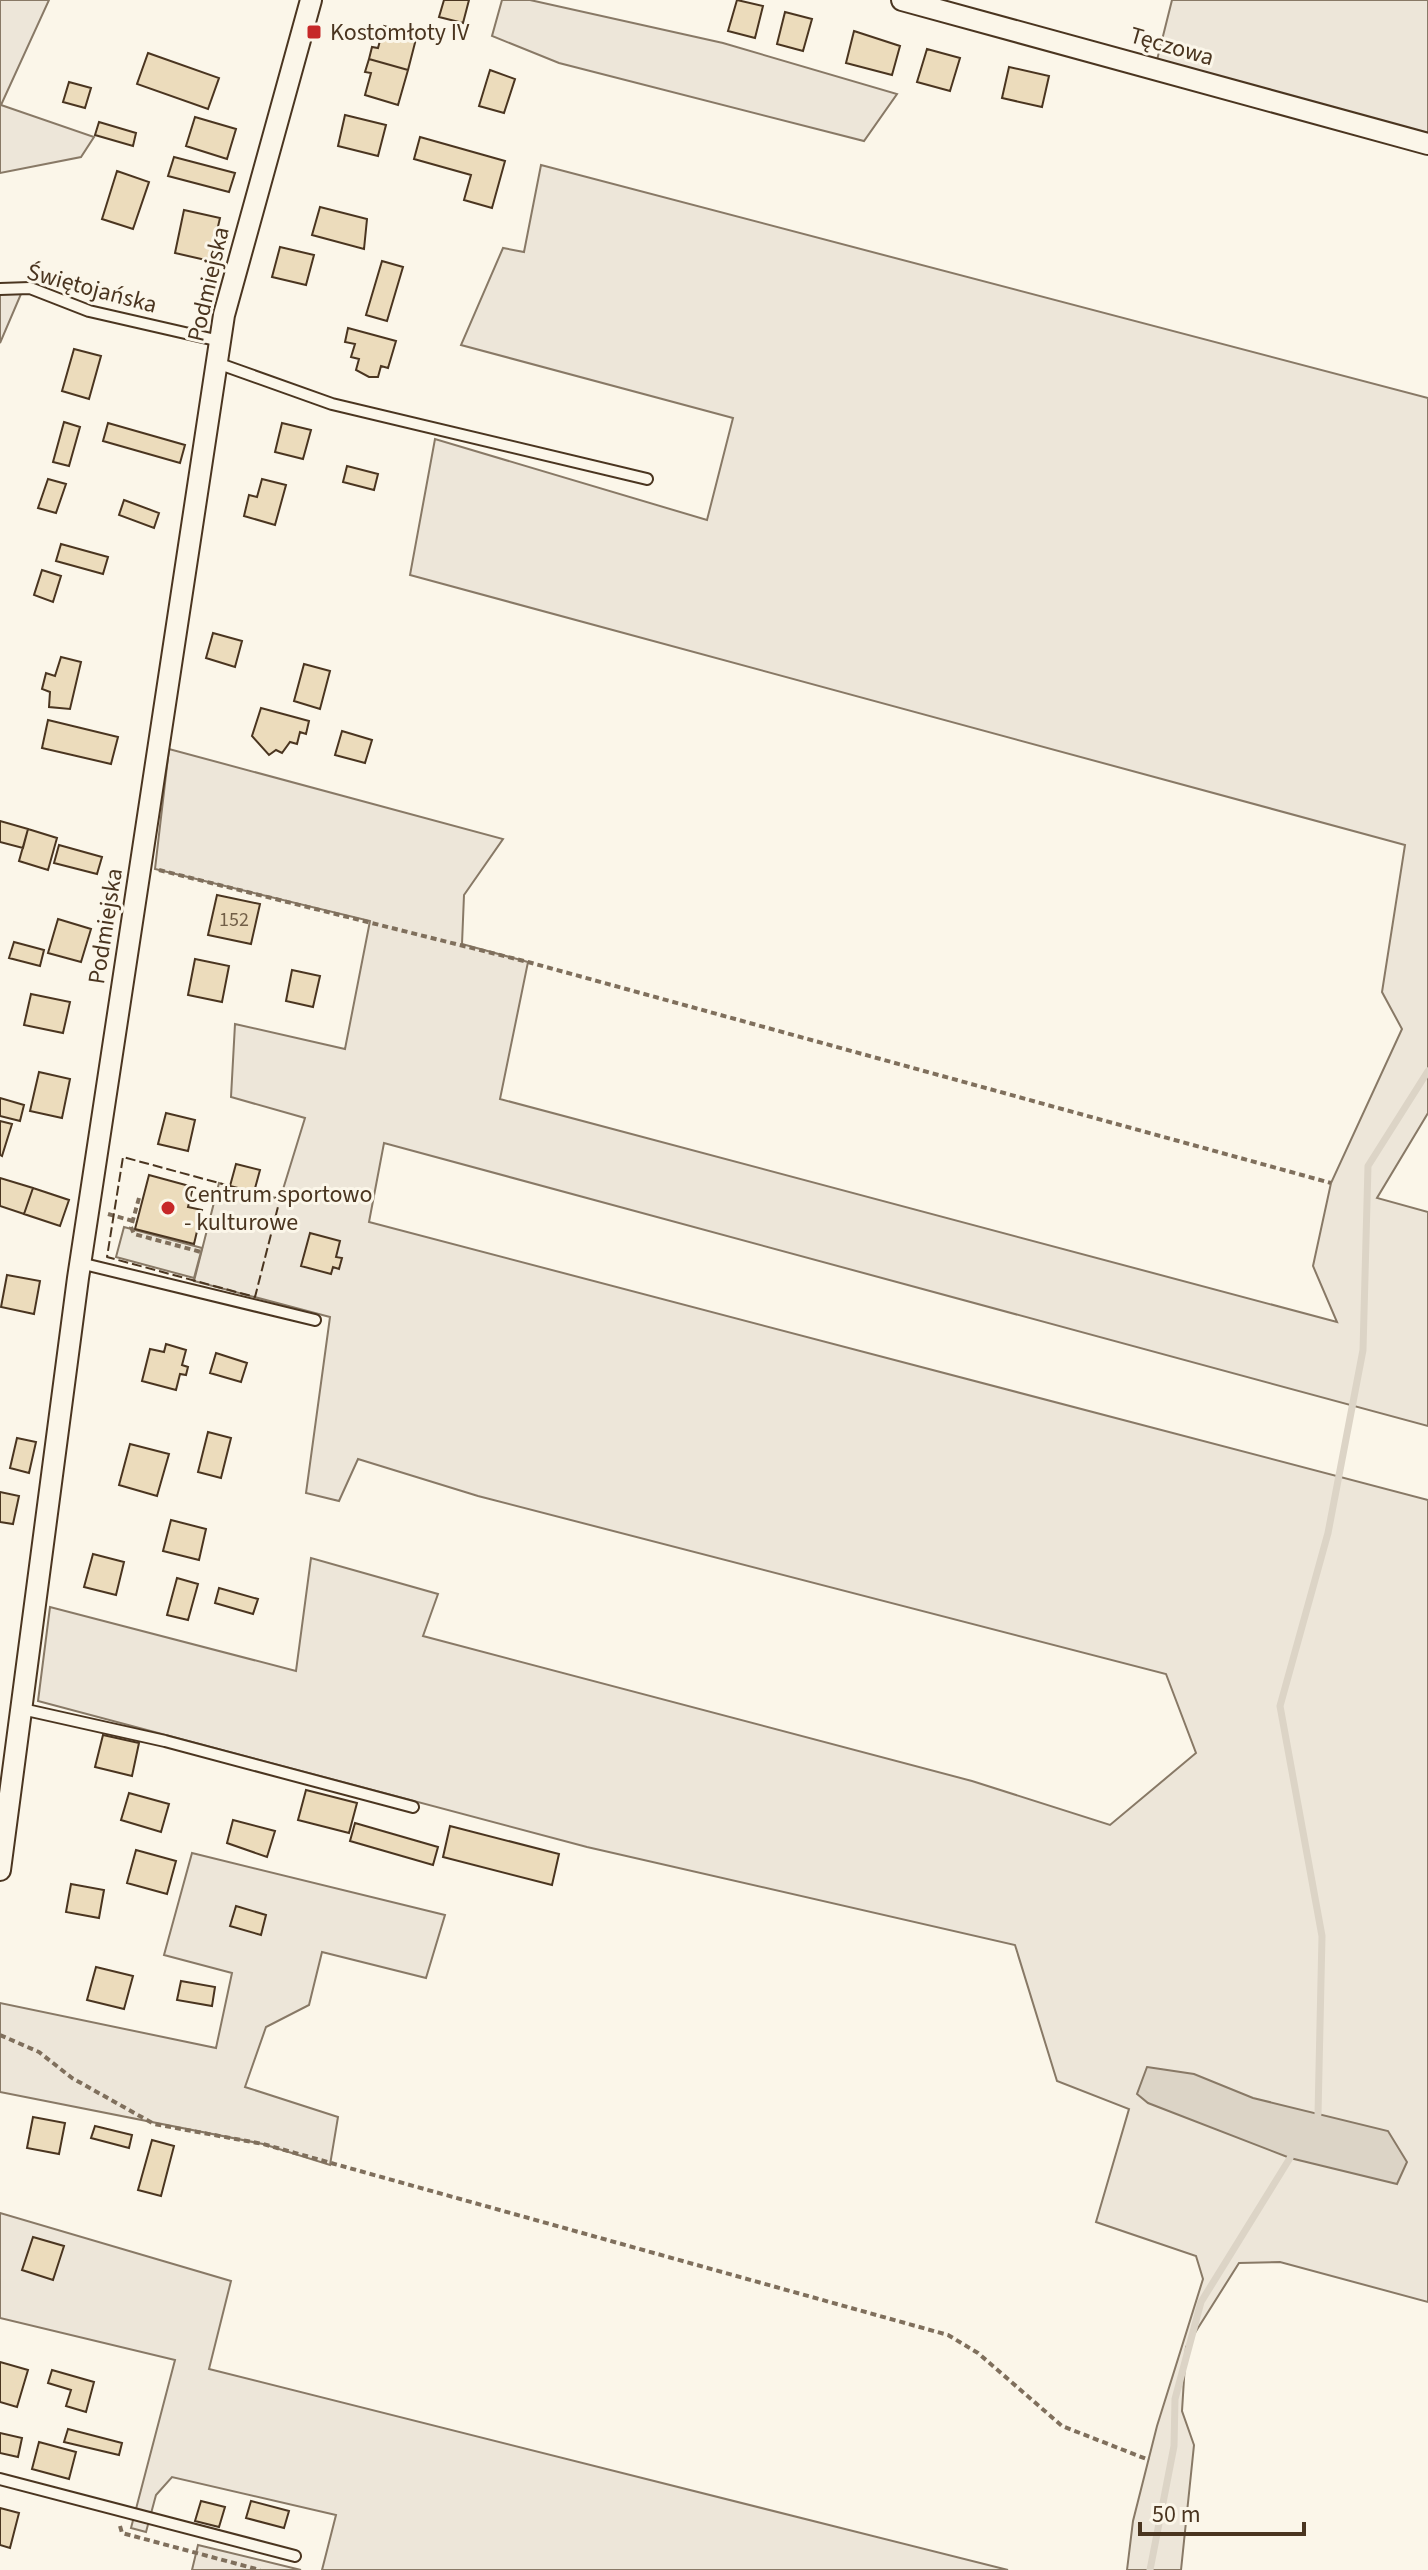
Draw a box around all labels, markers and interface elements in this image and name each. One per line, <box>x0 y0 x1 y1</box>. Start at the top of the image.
place label: Kostomłoty IV <box>330 15 470 50</box>
street label: Tęczowa <box>1126 18 1218 75</box>
marker: Kostomłoty IV <box>305 23 323 41</box>
street label: Podmiejska <box>178 223 239 345</box>
street label: Świętojańska <box>23 254 161 323</box>
street label: Podmiejska <box>79 866 132 986</box>
house number: 152 <box>219 906 249 934</box>
place label: Centrum sportowo - kulturowe <box>184 1177 373 1240</box>
marker: Centrum sportowo - kulturowe <box>159 1199 177 1217</box>
scale bar <box>1140 2486 1304 2536</box>
text: 50 m <box>1152 2497 1201 2532</box>

